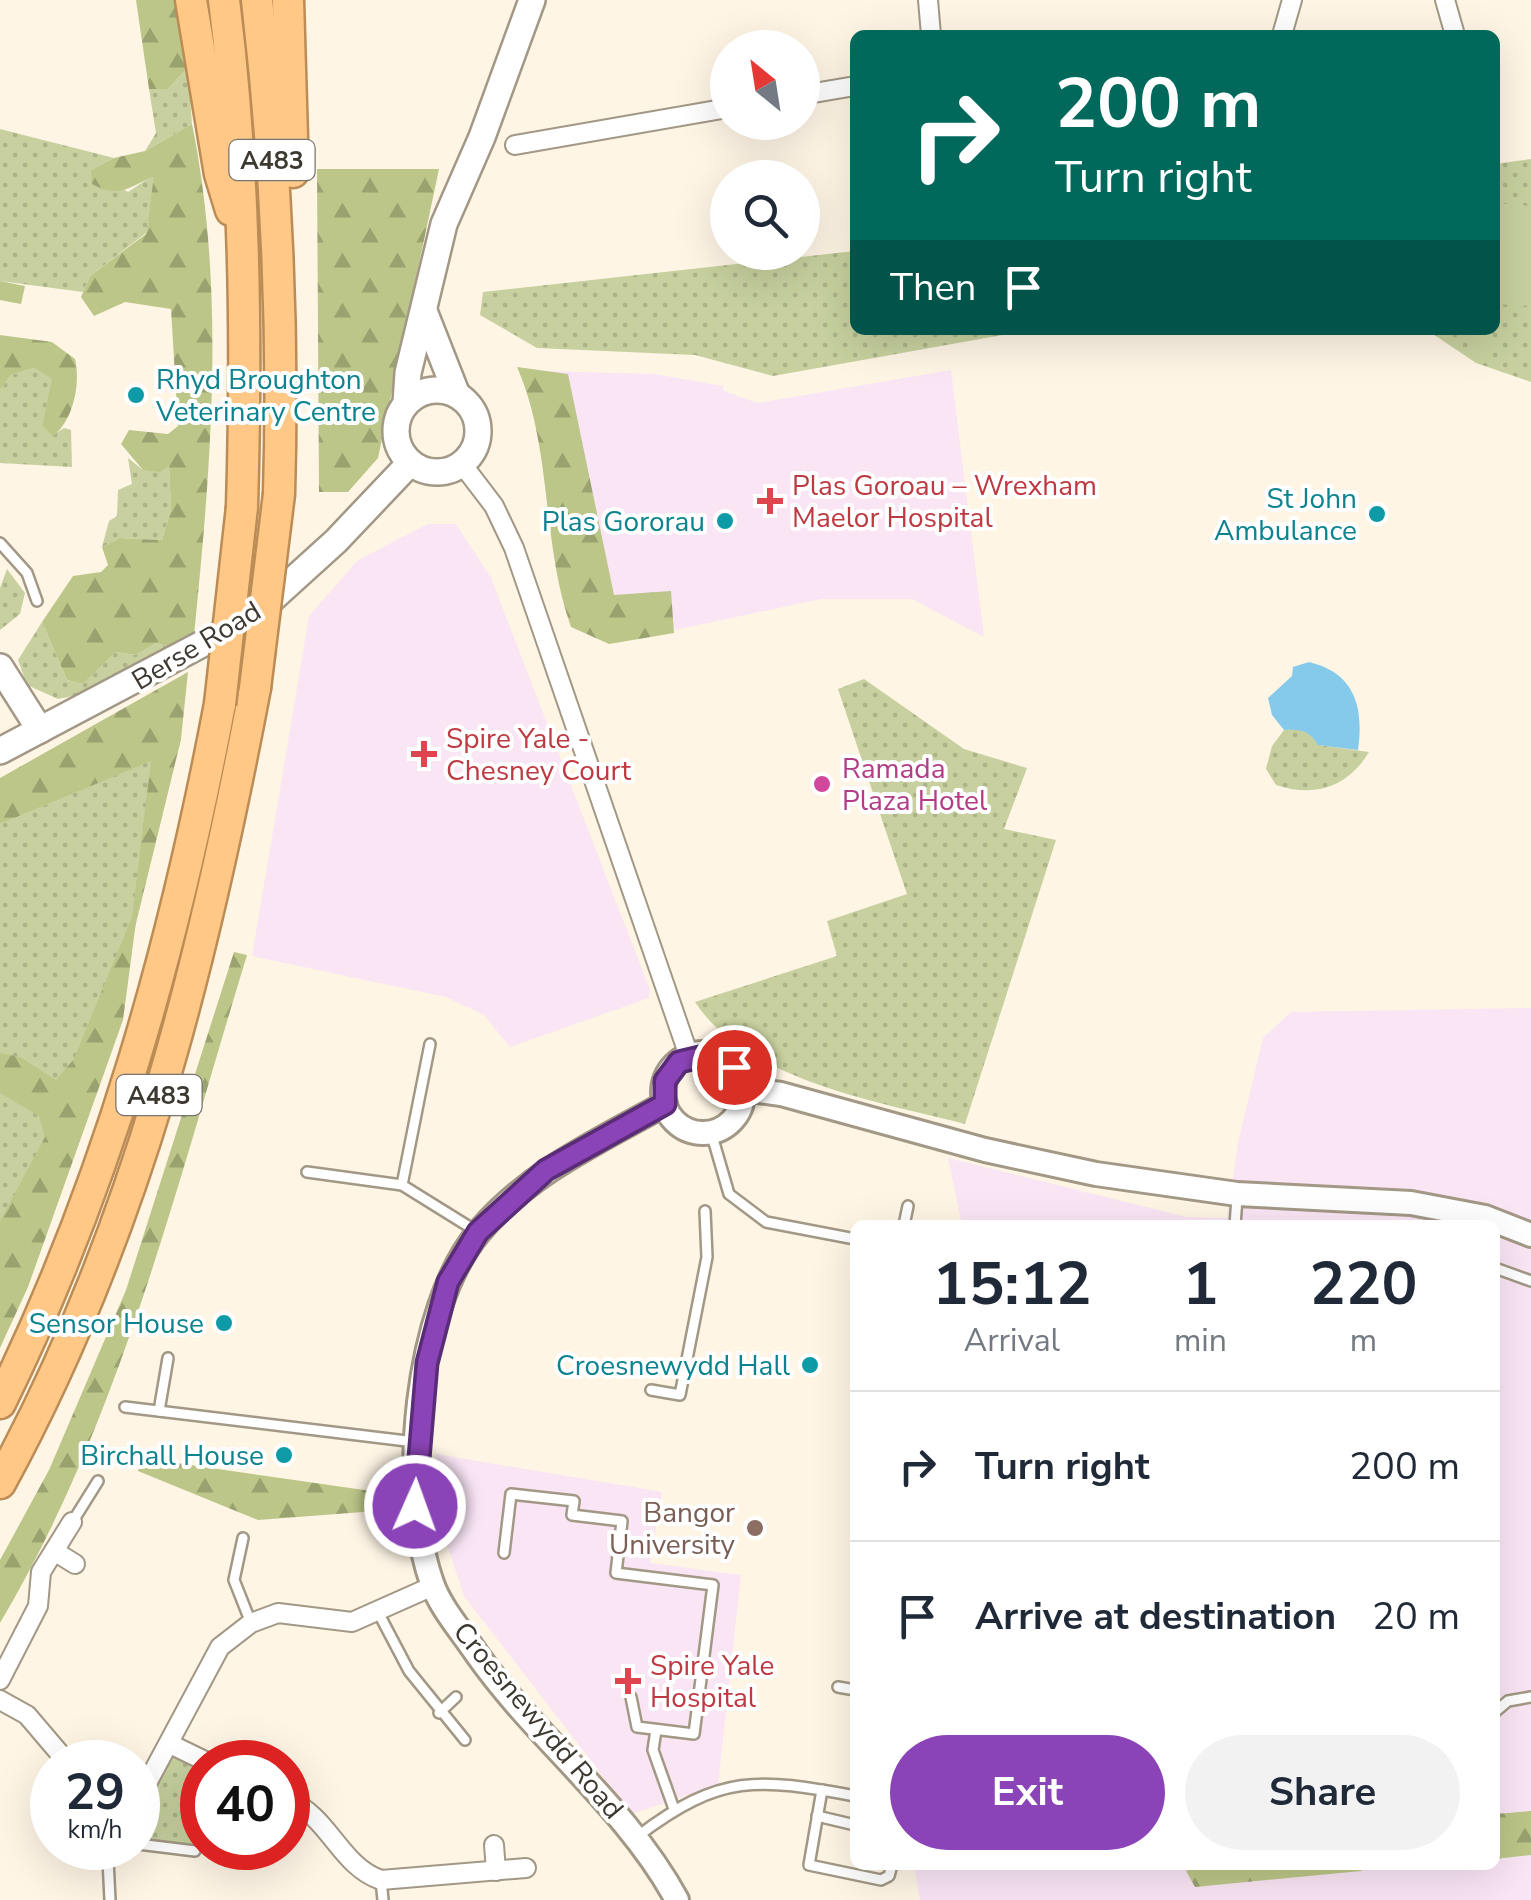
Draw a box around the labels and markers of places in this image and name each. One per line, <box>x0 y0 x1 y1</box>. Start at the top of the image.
place label: Rhyd Broughton Veterinary Centre <box>155 361 376 431</box>
marker: Rhyd Broughton Veterinary Centre <box>125 384 147 406</box>
place label: Plas Goroau – Wrexham Maelor Hospital <box>792 467 1097 537</box>
place label: St John Ambulance <box>1214 480 1357 550</box>
marker: Plas Goroau – Wrexham Maelor Hospital <box>757 488 783 514</box>
place label: Plas Gororau <box>542 503 705 541</box>
marker: St John Ambulance <box>1366 503 1388 525</box>
marker: Plas Gororau <box>714 510 736 532</box>
place label: Spire Yale - Chesney Court <box>446 720 631 790</box>
marker: Spire Yale - Chesney Court <box>411 741 437 767</box>
place label: Ramada Plaza Hotel <box>842 750 988 820</box>
marker: Ramada Plaza Hotel <box>811 773 833 795</box>
pin <box>692 1025 777 1110</box>
place label: Sensor House <box>29 1305 204 1343</box>
marker: Sensor House <box>213 1312 235 1334</box>
place label: Croesnewydd Hall <box>556 1347 791 1385</box>
marker: Croesnewydd Hall <box>799 1354 821 1376</box>
place label: Birchall House <box>80 1437 264 1475</box>
marker: Birchall House <box>273 1444 295 1466</box>
place label: Bangor University <box>609 1494 736 1564</box>
marker: Bangor University <box>744 1517 766 1539</box>
place label: Spire Yale Hospital <box>650 1647 774 1717</box>
marker: Spire Yale Hospital <box>615 1668 641 1694</box>

